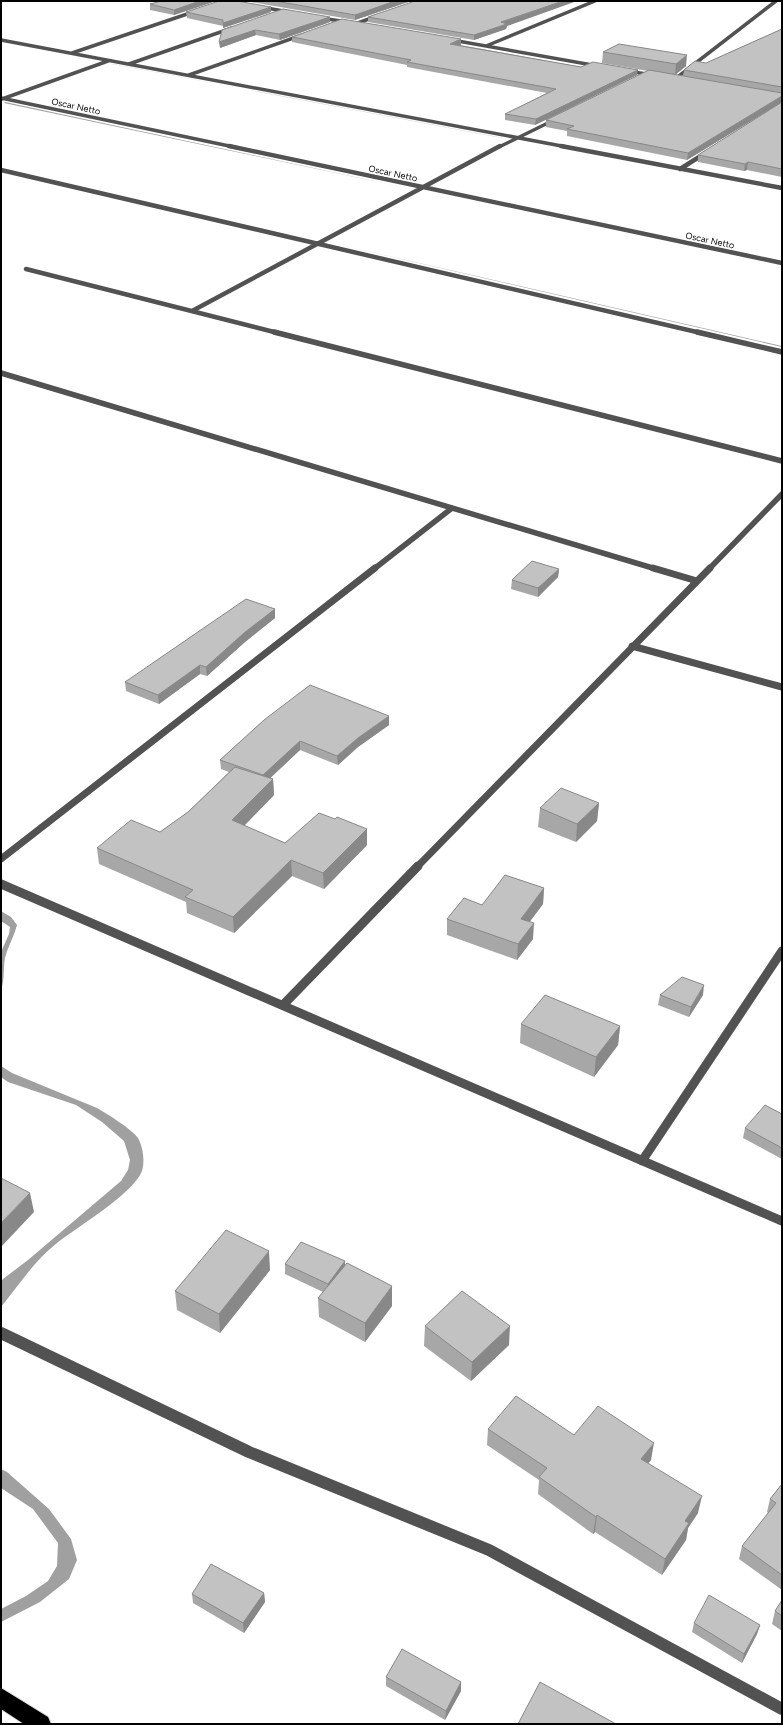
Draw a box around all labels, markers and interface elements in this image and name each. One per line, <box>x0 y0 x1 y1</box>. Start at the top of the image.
street label: Oscar Netto <box>51 95 101 117</box>
street label: Oscar Netto <box>368 162 418 184</box>
street label: Oscar Netto <box>685 229 735 251</box>

